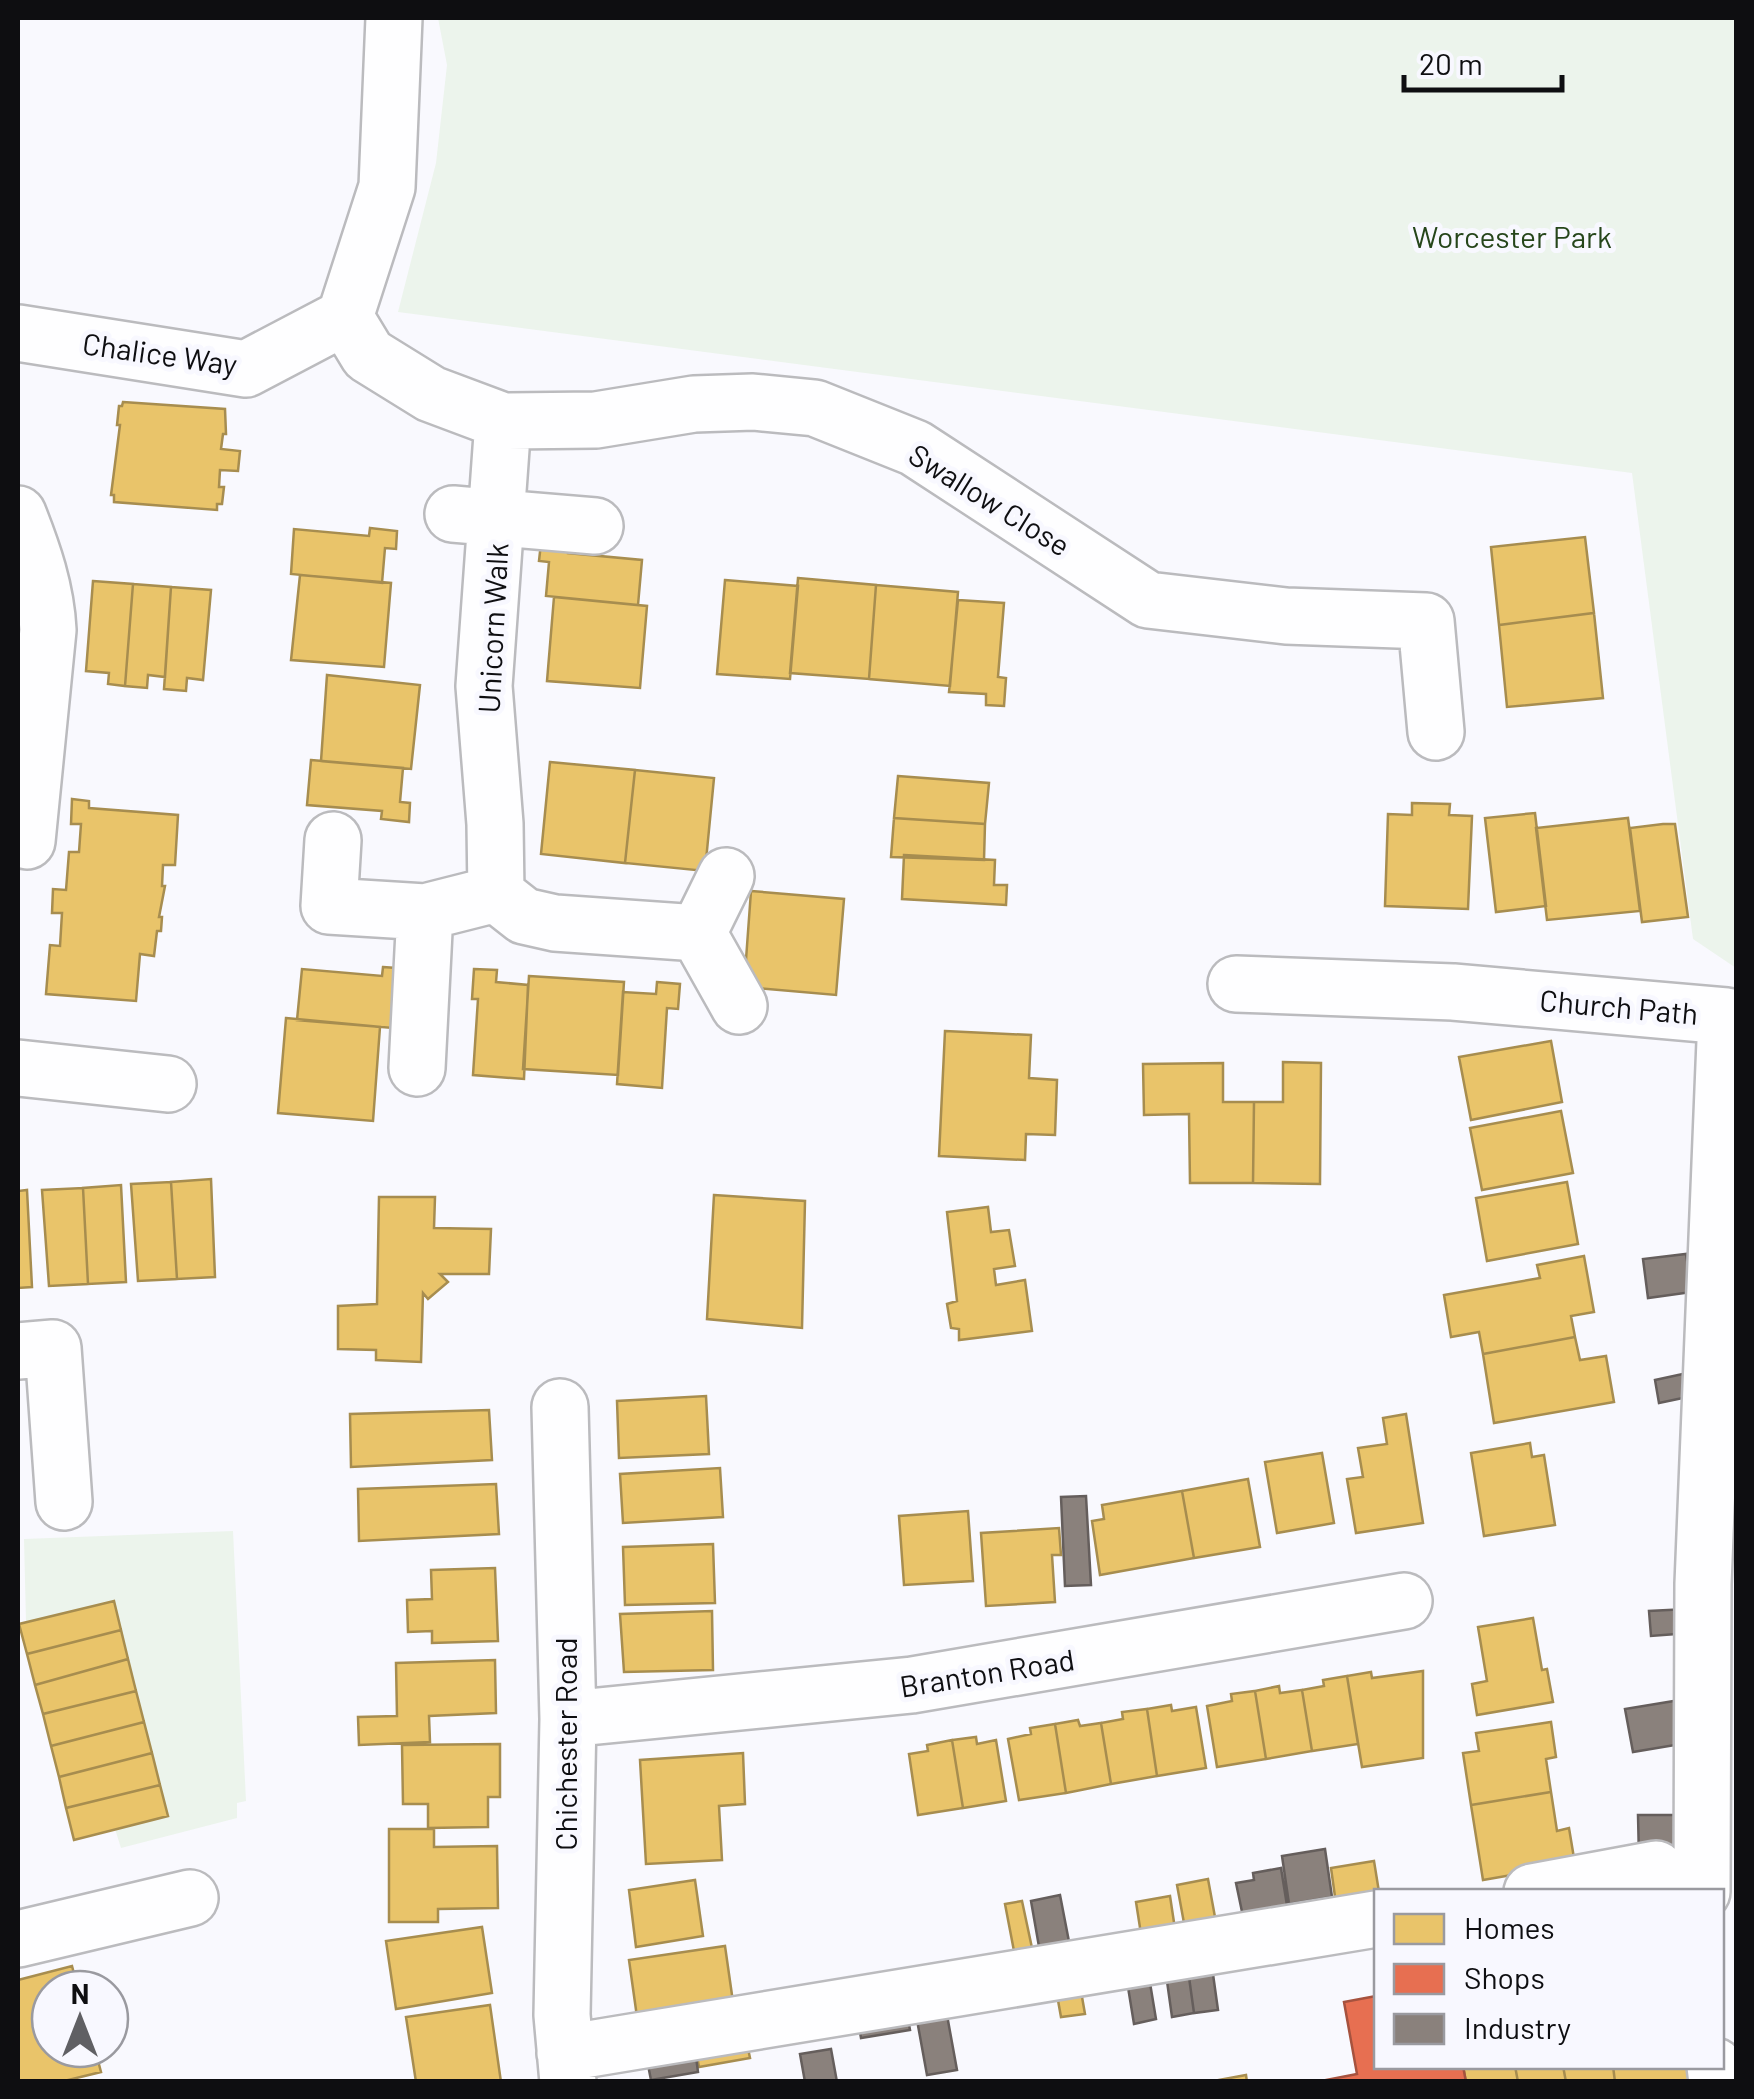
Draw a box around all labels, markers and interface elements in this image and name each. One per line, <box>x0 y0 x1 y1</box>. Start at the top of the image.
scale bar <box>1404 30 1562 92</box>
text: 20 m <box>1419 45 1483 81</box>
park label: Worcester Park <box>1412 218 1612 254</box>
street label: Chalice Way <box>80 324 240 382</box>
street label: Swallow Close <box>903 435 1077 563</box>
street label: Unicorn Walk <box>470 542 514 714</box>
street label: Church Path <box>1538 981 1700 1031</box>
street label: Chichester Road <box>547 1637 583 1851</box>
street label: Branton Road <box>897 1640 1077 1704</box>
legend <box>1374 1889 1724 2069</box>
text: Homes <box>1464 1909 1555 1945</box>
text: Shops <box>1464 1959 1545 1995</box>
north arrow <box>30 1969 130 2069</box>
text: N <box>71 1976 89 2010</box>
text: Industry <box>1464 2009 1571 2045</box>

